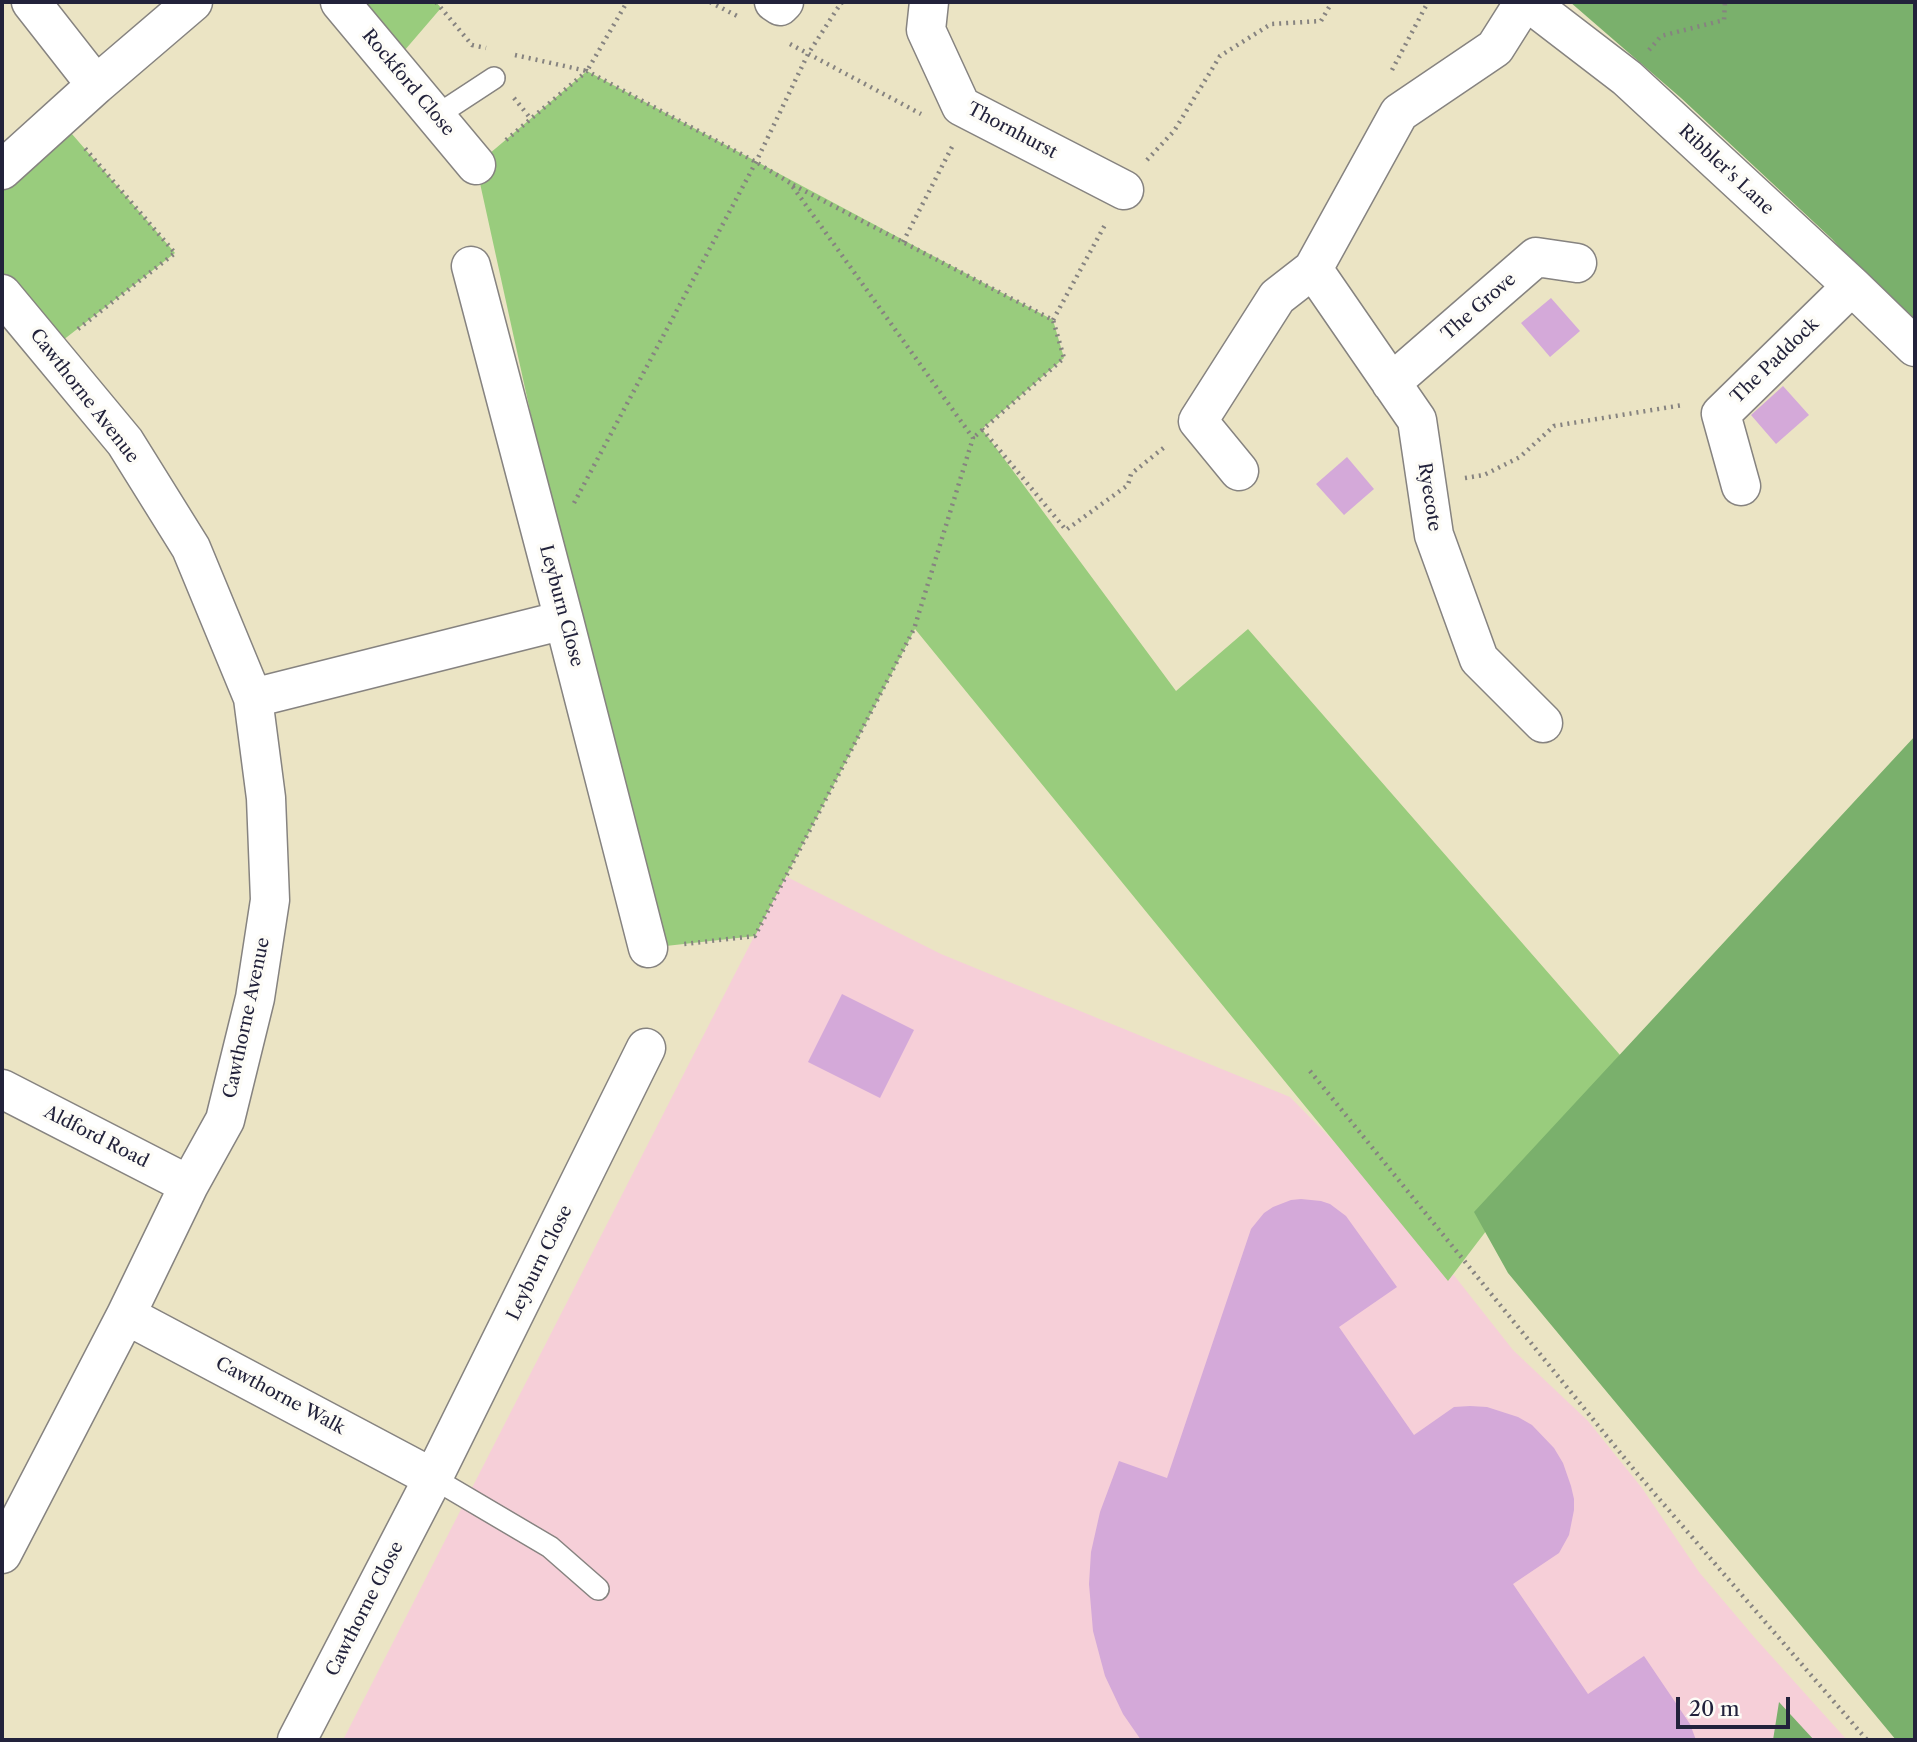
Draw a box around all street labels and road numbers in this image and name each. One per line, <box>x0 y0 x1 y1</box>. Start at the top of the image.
street label: Rockford Close <box>357 25 459 141</box>
street label: Thornhurst <box>963 98 1061 164</box>
street label: Ribbler's Lane <box>1674 120 1778 220</box>
street label: The Grove <box>1437 269 1521 345</box>
street label: The Paddock <box>1727 314 1823 408</box>
street label: Cawthorne Avenue <box>25 325 143 467</box>
street label: Ryecote <box>1413 461 1445 533</box>
street label: Leyburn Close <box>534 543 588 669</box>
street label: Cawthorne Avenue <box>219 935 275 1101</box>
street label: Aldford Road <box>40 1101 152 1173</box>
street label: Leyburn Close <box>503 1202 577 1324</box>
street label: Cawthorne Walk <box>212 1353 348 1439</box>
street label: Cawthorne Close <box>322 1538 408 1680</box>

